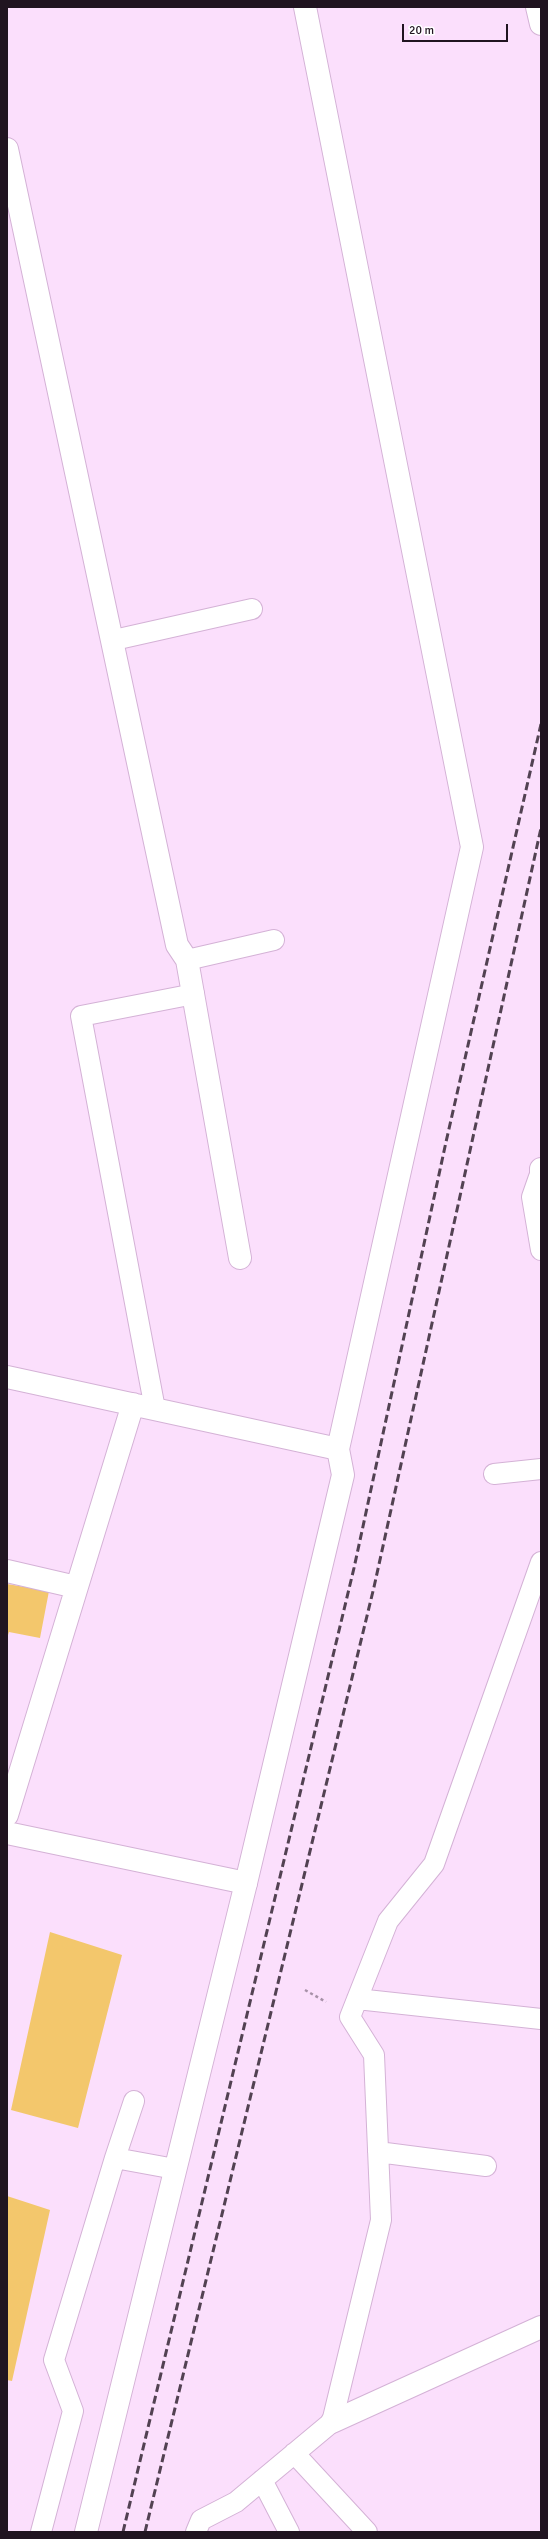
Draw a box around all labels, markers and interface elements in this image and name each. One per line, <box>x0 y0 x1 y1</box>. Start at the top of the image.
scale bar <box>404 16 510 42</box>
text: 20 m <box>409 23 434 38</box>

